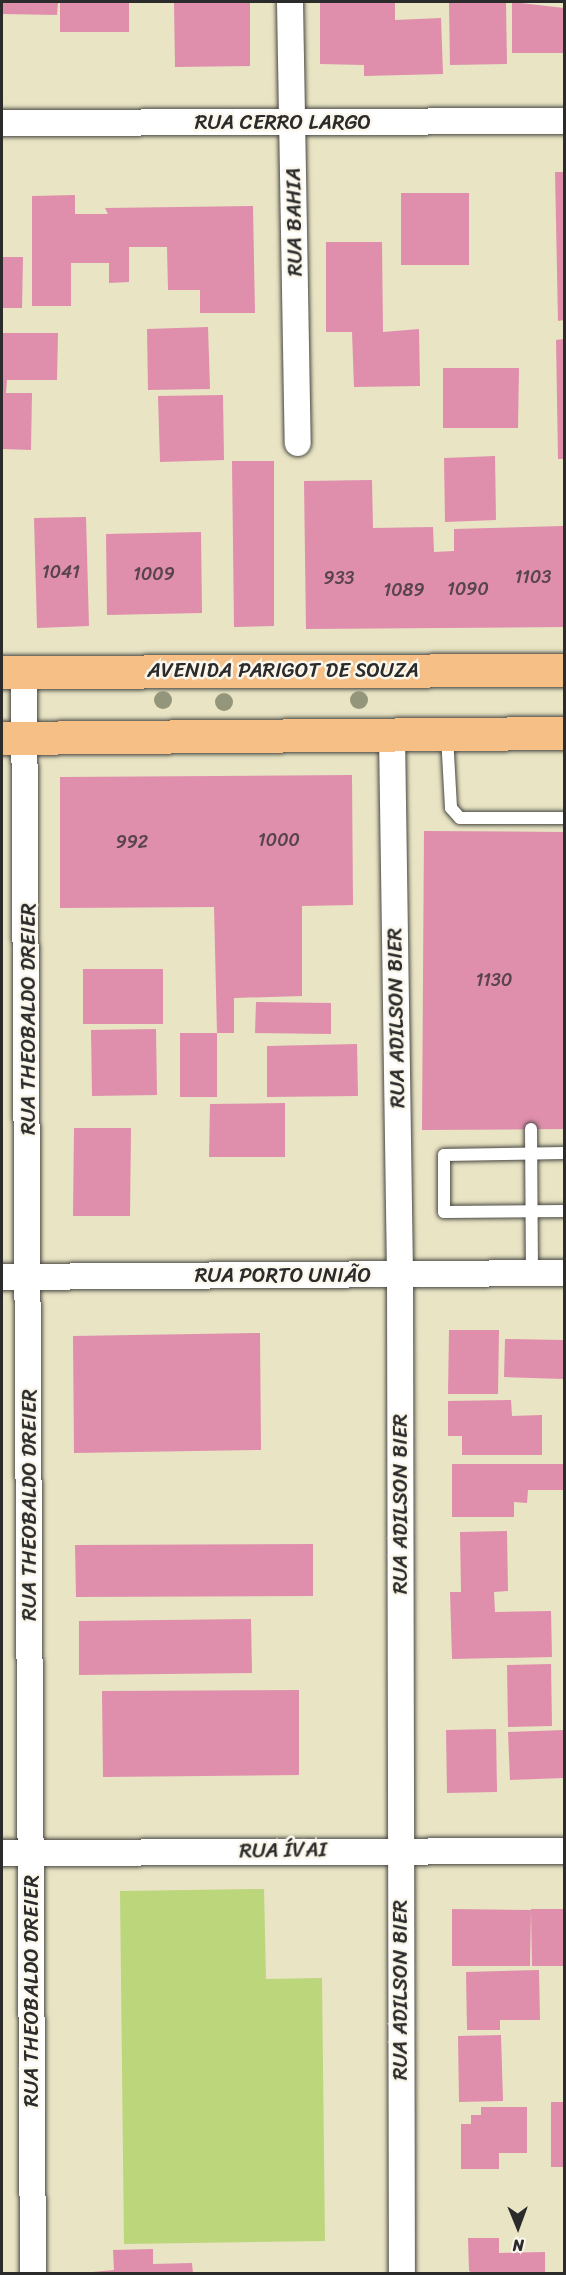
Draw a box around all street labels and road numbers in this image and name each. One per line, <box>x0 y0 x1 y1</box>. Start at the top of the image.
street label: RUA CERRO LARGO <box>195 109 371 135</box>
street label: RUA BAHIA <box>280 168 308 276</box>
street label: AVENIDA PARIGOT DE SOUZA <box>146 657 420 683</box>
street label: RUA THEOBALDO DREIER <box>15 903 41 1135</box>
street label: RUA ADILSON BIER <box>382 929 410 1107</box>
street label: RUA PORTO UNIÃO <box>195 1262 371 1288</box>
street label: RUA THEOBALDO DREIER <box>16 1389 42 1621</box>
street label: RUA ADILSON BIER <box>387 1415 413 1593</box>
street label: RUA ÍVAI <box>241 1837 325 1863</box>
street label: RUA THEOBALDO DREIER <box>18 1875 44 2107</box>
street label: RUA ADILSON BIER <box>387 1901 413 2079</box>

